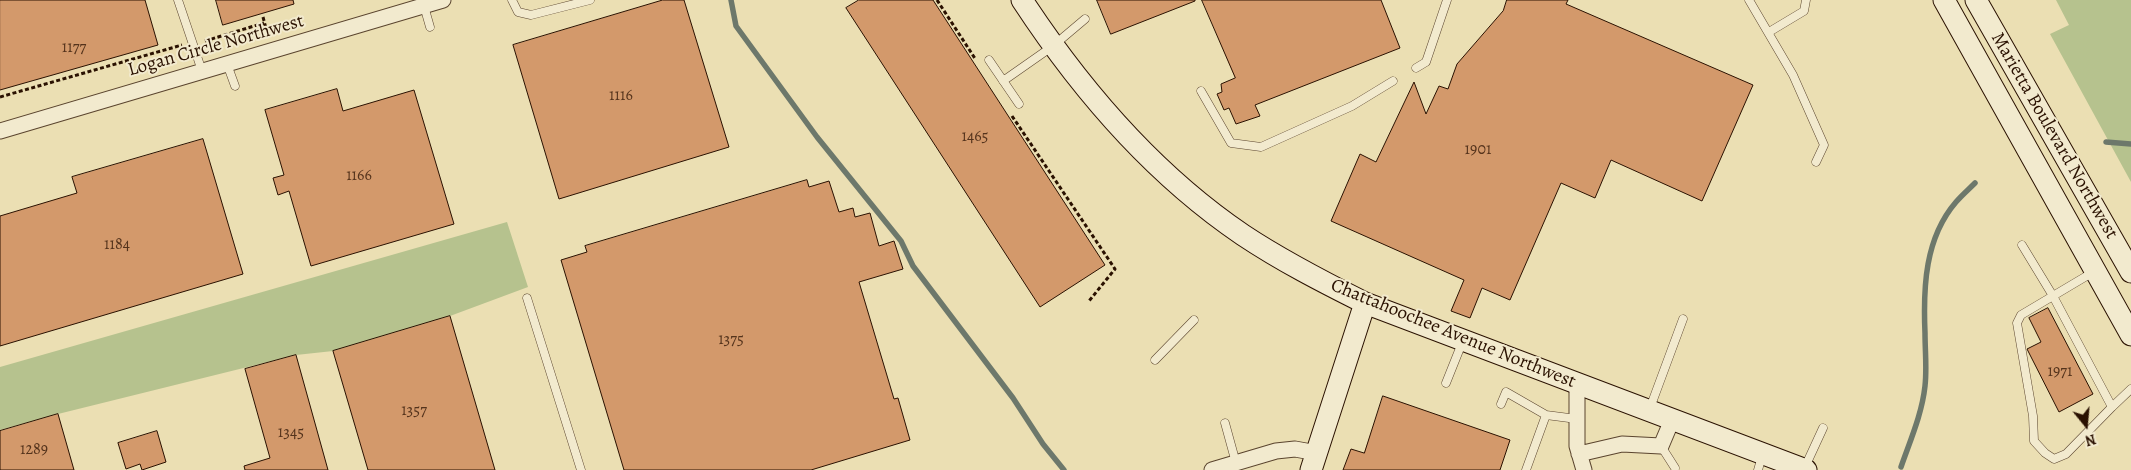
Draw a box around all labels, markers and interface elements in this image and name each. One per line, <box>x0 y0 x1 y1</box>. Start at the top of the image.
street label: Logan Circle Northwest <box>125 10 307 82</box>
street label: Marietta Boulevard Northwest <box>1985 29 2123 243</box>
house number: 1177 <box>62 38 86 58</box>
house number: 1116 <box>609 86 633 106</box>
house number: 1465 <box>962 127 988 147</box>
house number: 1901 <box>1465 140 1491 160</box>
house number: 1166 <box>346 166 372 186</box>
house number: 1184 <box>104 235 130 255</box>
street label: Chattahoochee Avenue Northwest <box>1327 274 1579 394</box>
house number: 1375 <box>718 330 744 350</box>
house number: 1971 <box>2048 362 2072 382</box>
north arrow <box>2061 400 2111 450</box>
house number: 1357 <box>401 401 427 421</box>
house number: 1345 <box>278 423 304 443</box>
text: N <box>2083 429 2098 450</box>
house number: 1289 <box>20 440 48 460</box>

